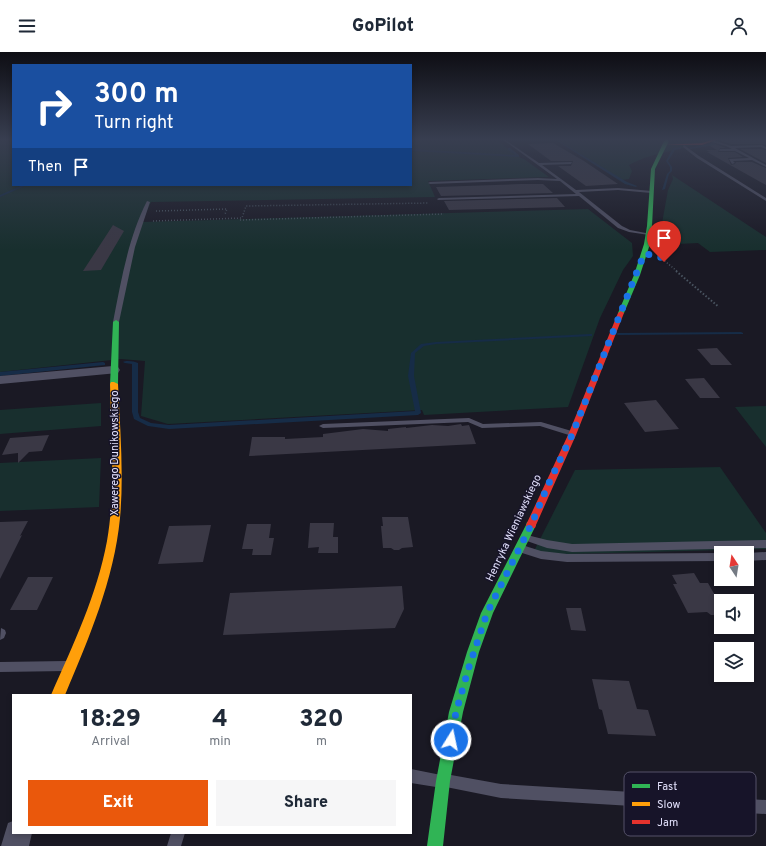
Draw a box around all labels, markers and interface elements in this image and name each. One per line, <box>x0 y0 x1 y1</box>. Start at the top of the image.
icon: menu <box>16 15 38 37</box>
text: GoPilot <box>352 15 414 38</box>
icon: person <box>728 15 750 37</box>
text: 300 m <box>94 77 179 113</box>
icon: right <box>28 80 80 132</box>
text: Turn right <box>94 112 174 135</box>
icon: arrive <box>70 156 92 178</box>
text: Then <box>28 158 62 177</box>
pin <box>647 221 681 262</box>
icon: arrive <box>653 227 675 249</box>
street label: Xawerego Dunikowskiego <box>108 390 122 516</box>
street label: Henryka Wieniawskiego <box>483 472 545 584</box>
north arrow <box>714 546 754 586</box>
map controls <box>714 546 754 682</box>
button: sound <box>714 594 754 634</box>
button: layers <box>714 642 754 682</box>
text: 18:29 <box>80 705 141 735</box>
text: 4 <box>212 705 228 735</box>
text: 320 <box>299 705 344 735</box>
position arrow <box>430 719 472 761</box>
text: Arrival <box>91 734 130 750</box>
text: min <box>209 734 231 750</box>
text: m <box>316 734 327 750</box>
legend <box>624 772 756 836</box>
button: Exit <box>28 780 208 826</box>
button: Share <box>216 780 396 826</box>
text: Fast <box>657 780 677 794</box>
text: Slow <box>657 798 680 812</box>
text: Jam <box>657 816 678 830</box>

